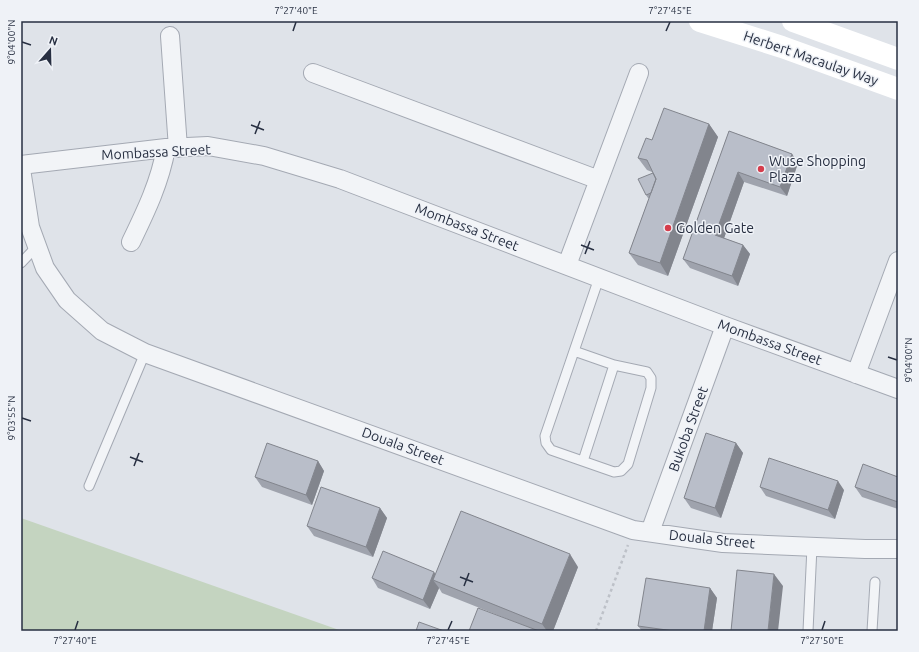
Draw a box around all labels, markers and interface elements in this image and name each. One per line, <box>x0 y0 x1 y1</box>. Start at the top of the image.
text: 7°27'40"E <box>274 5 318 16</box>
text: 7°27'45"E <box>648 5 692 16</box>
text: 9°04'00"N <box>6 20 17 64</box>
street label: Herbert Macaulay Way <box>742 27 881 89</box>
north arrow <box>30 30 70 70</box>
text: N <box>48 34 59 48</box>
street label: Mombassa Street <box>101 141 212 163</box>
place label: Wuse Shopping Plaza <box>769 153 866 185</box>
marker: Wuse Shopping Plaza <box>756 164 766 174</box>
street label: Mombassa Street <box>413 200 521 254</box>
place label: Golden Gate <box>676 220 754 236</box>
marker: Golden Gate <box>663 223 673 233</box>
street label: Mombassa Street <box>716 316 825 368</box>
text: 9°04'00"N <box>903 338 914 382</box>
street label: Bukoba Street <box>665 384 711 474</box>
text: 9°03'55"N <box>6 396 17 440</box>
street label: Douala Street <box>360 424 447 468</box>
street label: Douala Street <box>668 527 756 552</box>
text: 7°27'40"E <box>53 635 97 646</box>
text: 7°27'45"E <box>426 635 470 646</box>
text: 7°27'50"E <box>800 635 844 646</box>

